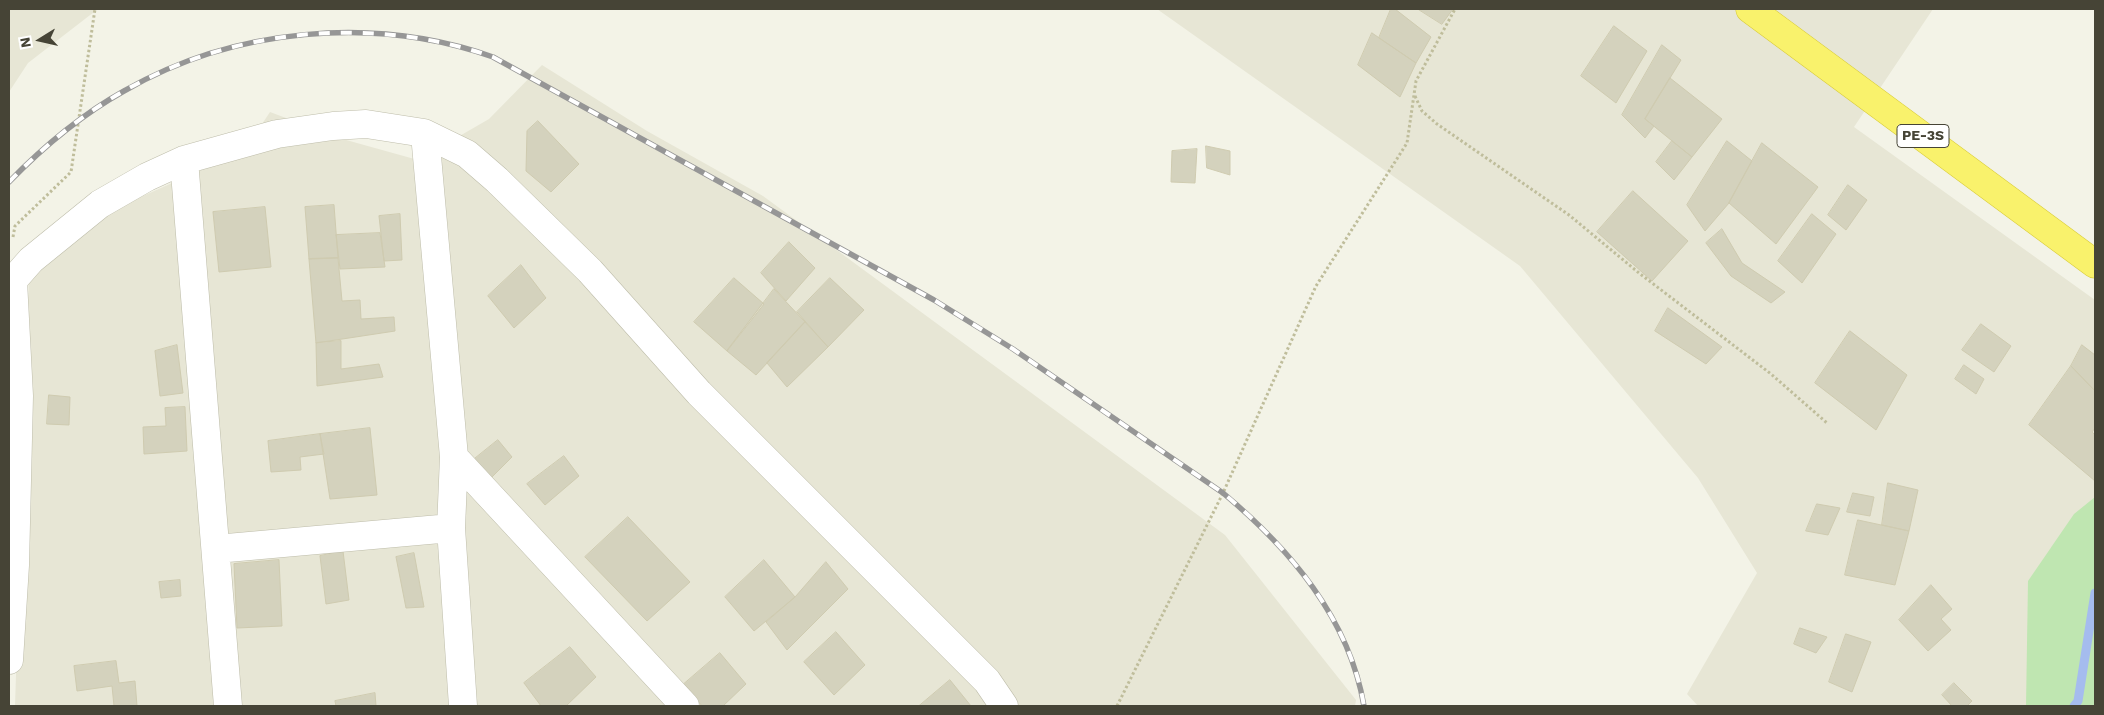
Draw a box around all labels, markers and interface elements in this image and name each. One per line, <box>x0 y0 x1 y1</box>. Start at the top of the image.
north arrow <box>15 15 65 65</box>
text: N <box>16 36 34 49</box>
road number: PE-3S <box>1897 124 1949 148</box>

